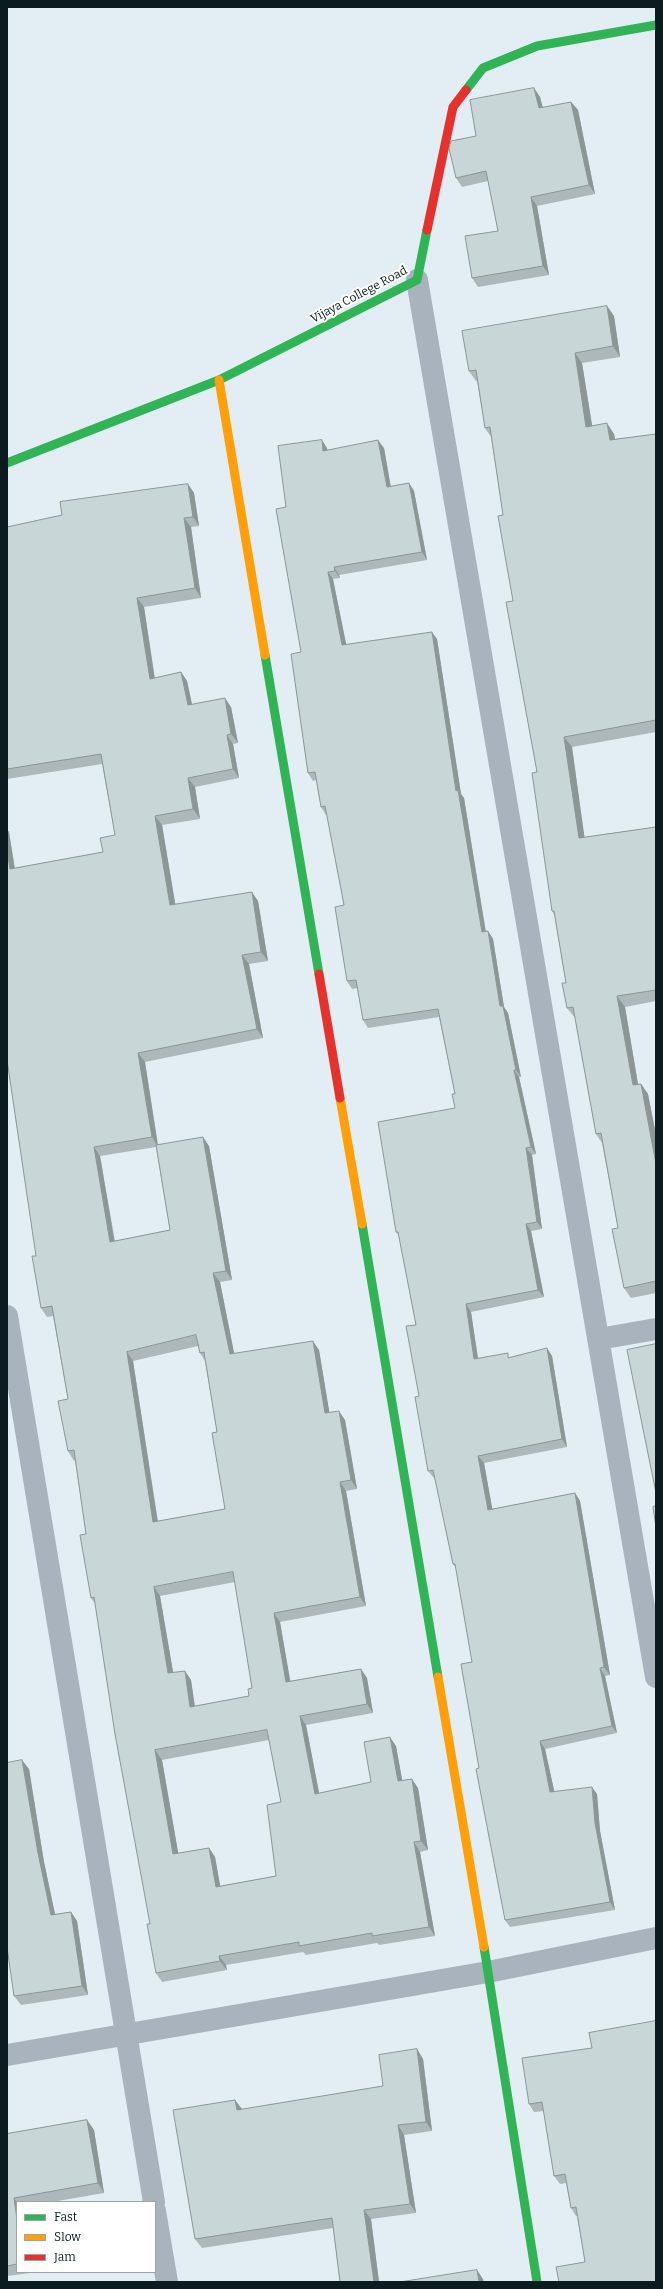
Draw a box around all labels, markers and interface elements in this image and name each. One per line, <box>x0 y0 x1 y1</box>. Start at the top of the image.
street label: Vijaya College Road <box>308 263 410 327</box>
legend <box>16 2201 156 2273</box>
text: Fast <box>54 2210 77 2224</box>
text: Slow <box>54 2230 81 2244</box>
text: Jam <box>54 2250 76 2264</box>

